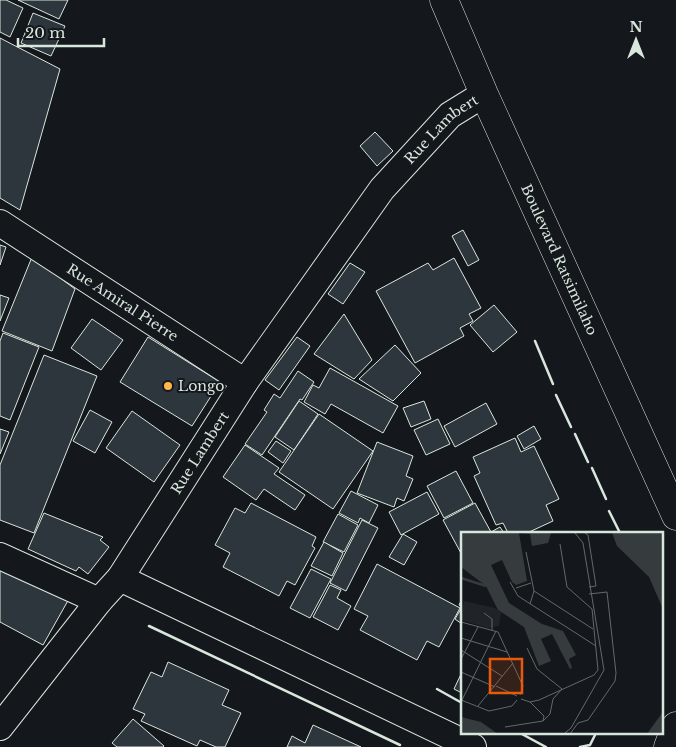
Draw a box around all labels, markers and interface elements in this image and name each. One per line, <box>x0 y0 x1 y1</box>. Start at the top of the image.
scale bar <box>18 15 104 47</box>
north arrow <box>611 15 661 65</box>
text: N <box>629 18 643 36</box>
text: 20 m <box>25 23 65 42</box>
street label: Rue Lambert <box>401 91 482 168</box>
street label: Boulevard Ratsimilaho <box>517 181 601 338</box>
street label: Rue Amiral Pierre <box>63 260 182 345</box>
place label: Longo <box>178 377 224 395</box>
marker: Longo <box>162 380 174 392</box>
street label: Rue Lambert <box>167 407 233 497</box>
inset map <box>461 532 664 734</box>

